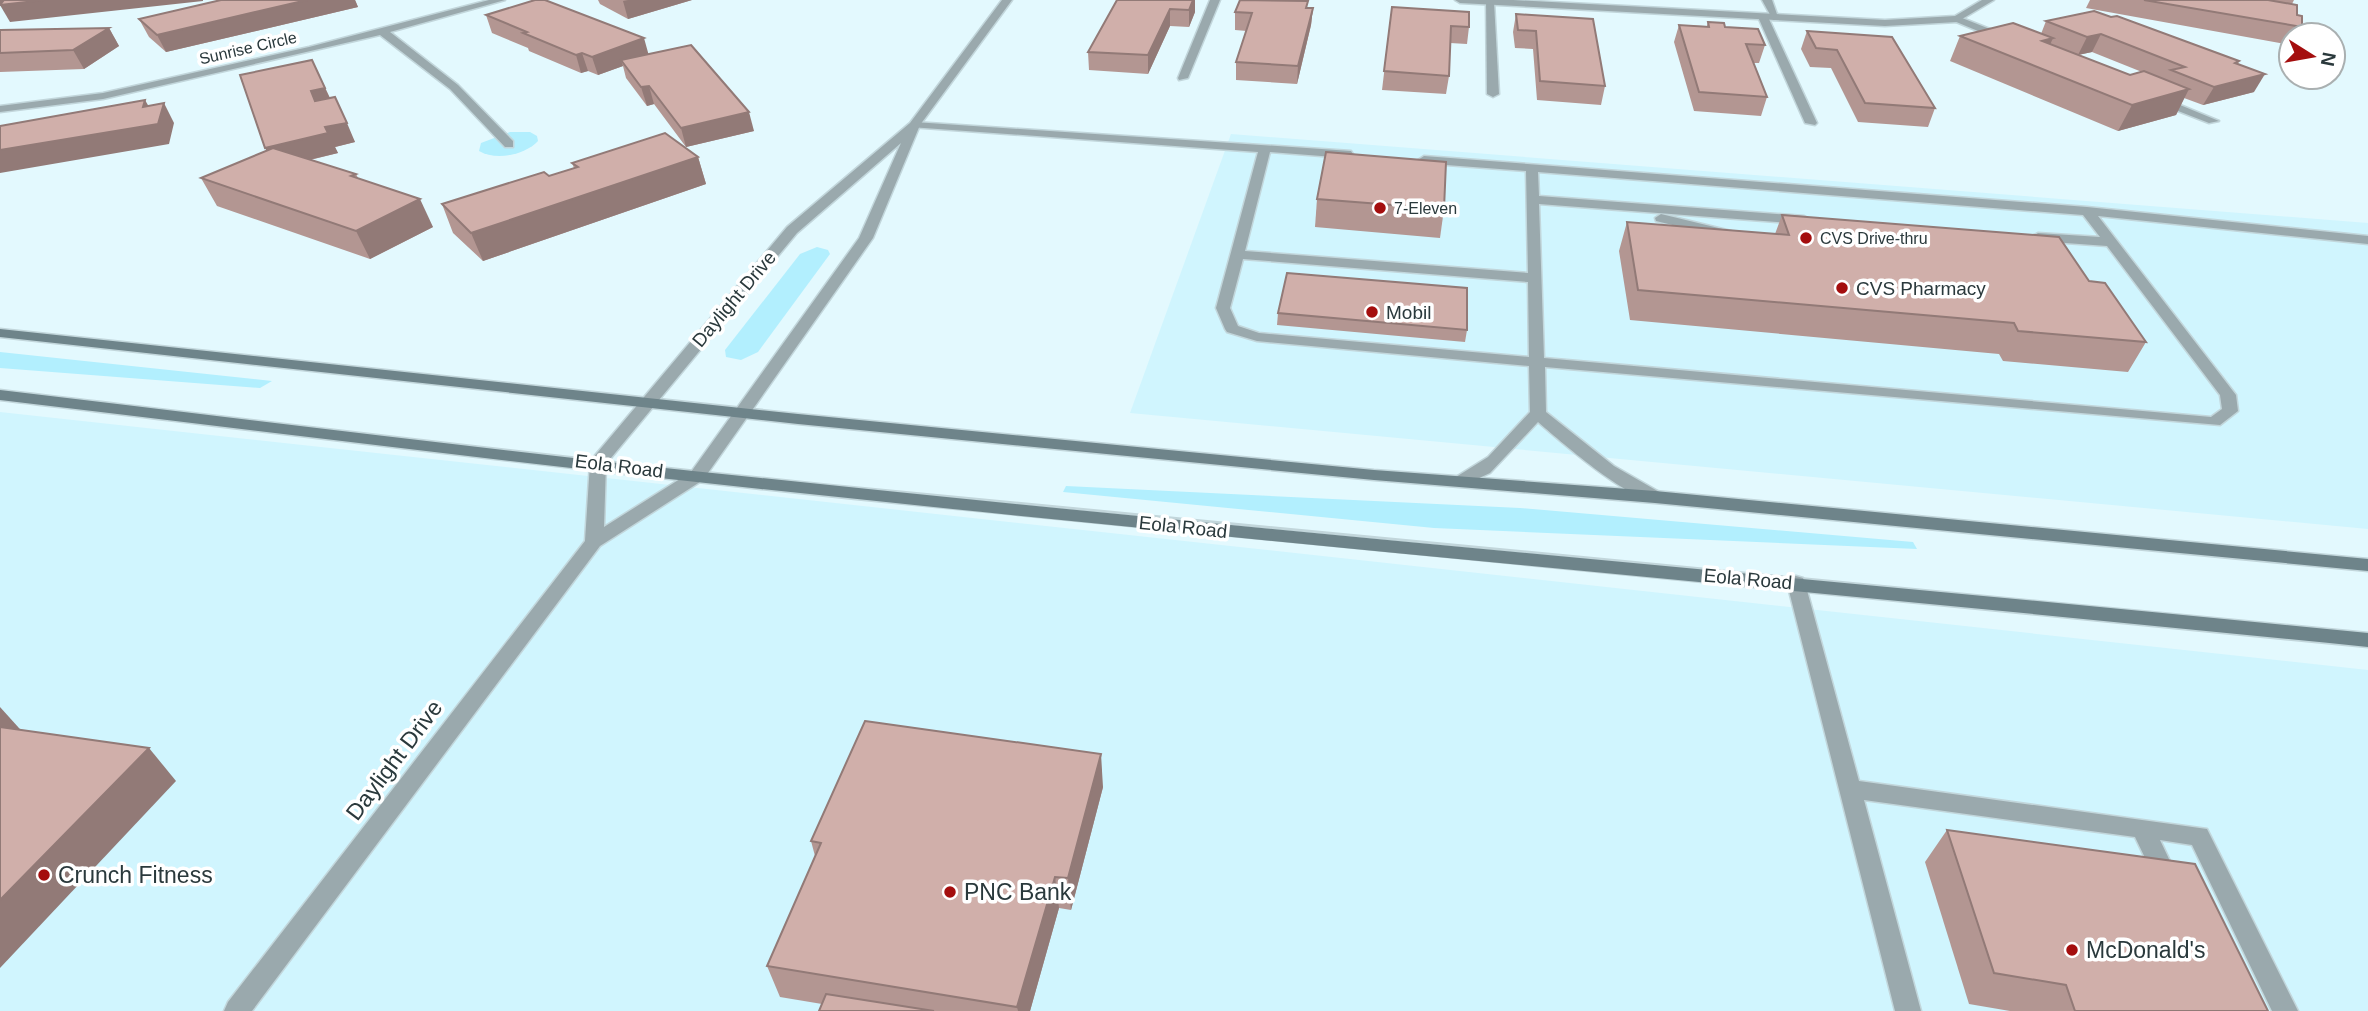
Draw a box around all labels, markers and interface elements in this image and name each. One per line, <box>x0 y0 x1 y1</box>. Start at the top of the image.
north arrow <box>2277 21 2347 91</box>
street label: Sunrise Circle <box>198 28 299 67</box>
text: N <box>2317 50 2340 68</box>
marker: 7-Eleven <box>1372 200 1388 216</box>
place label: 7-Eleven <box>1394 200 1457 217</box>
marker: CVS Drive-thru <box>1798 230 1814 246</box>
place label: CVS Drive-thru <box>1820 230 1928 247</box>
street label: Daylight Drive <box>688 247 780 351</box>
place label: CVS Pharmacy <box>1856 278 1986 299</box>
marker: CVS Pharmacy <box>1834 280 1850 296</box>
place label: Mobil <box>1386 302 1431 323</box>
marker: Mobil <box>1364 304 1380 320</box>
street label: Eola Road <box>574 450 664 482</box>
street label: Eola Road <box>1138 512 1228 542</box>
street label: Eola Road <box>1703 565 1793 593</box>
street label: Daylight Drive <box>341 695 447 825</box>
place label: Crunch Fitness <box>58 862 213 888</box>
marker: Crunch Fitness <box>36 867 52 883</box>
place label: PNC Bank <box>964 879 1072 905</box>
marker: PNC Bank <box>942 884 958 900</box>
place label: McDonald's <box>2086 937 2205 963</box>
marker: McDonald's <box>2064 942 2080 958</box>

